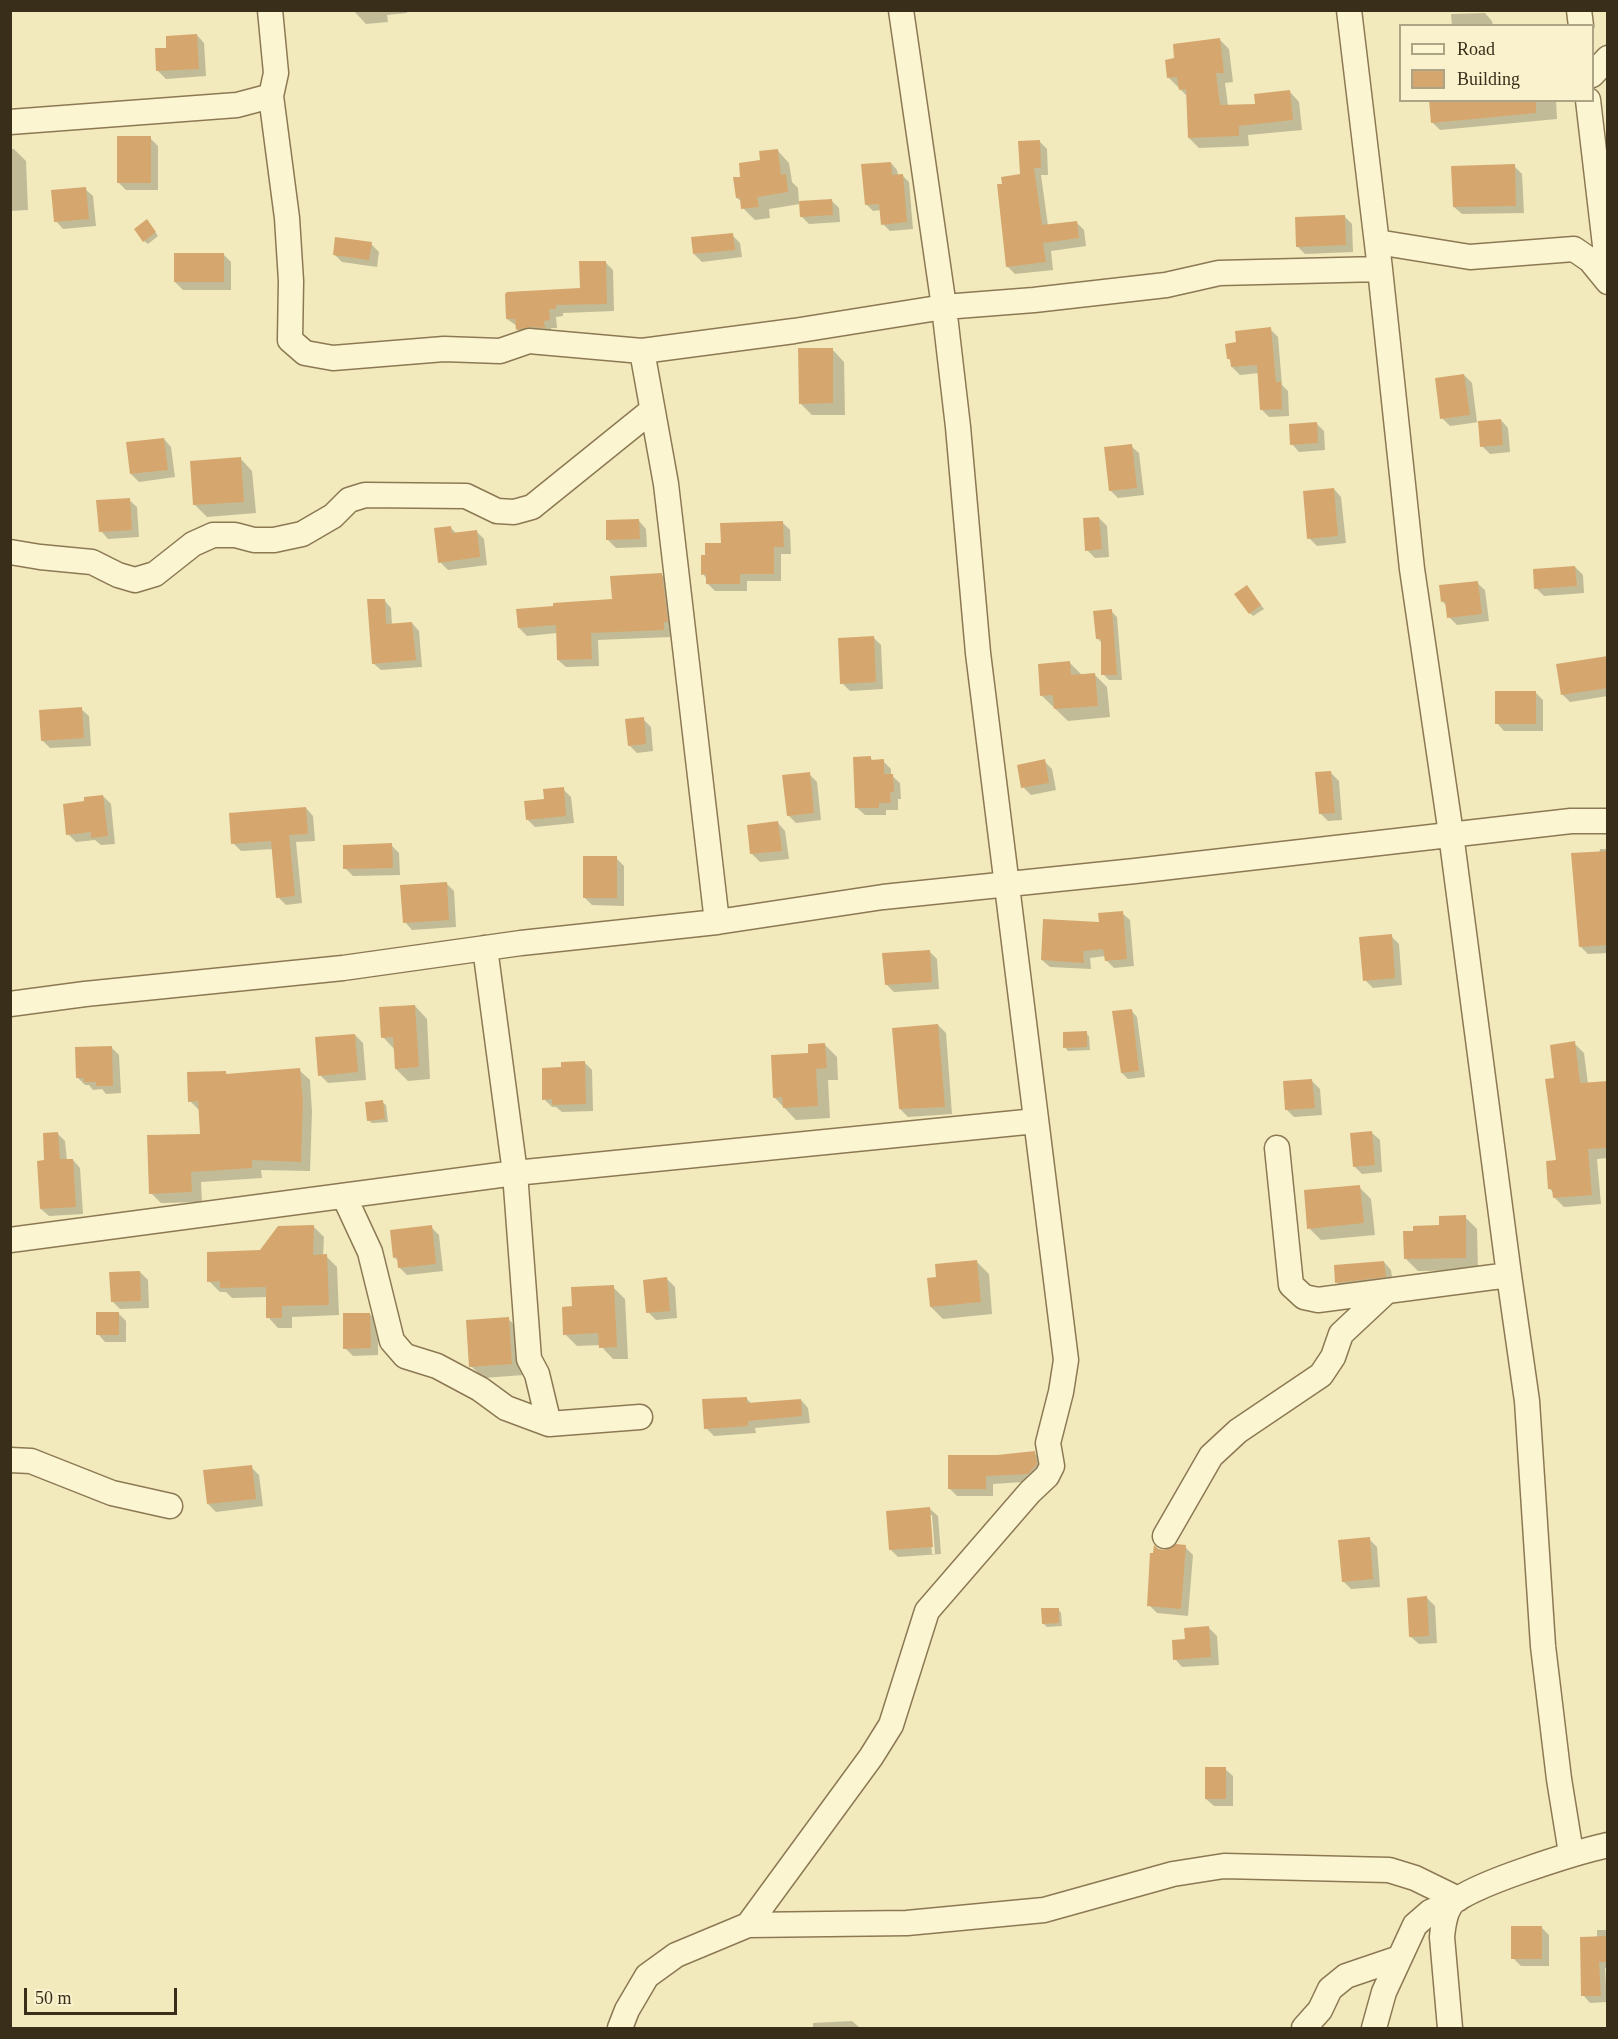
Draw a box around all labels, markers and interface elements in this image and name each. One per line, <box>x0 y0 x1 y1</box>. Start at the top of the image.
legend <box>1399 24 1594 102</box>
text: Road <box>1457 39 1495 59</box>
text: Building <box>1457 69 1520 89</box>
scale bar <box>27 1976 180 2014</box>
text: 50 m <box>35 1988 72 2008</box>

